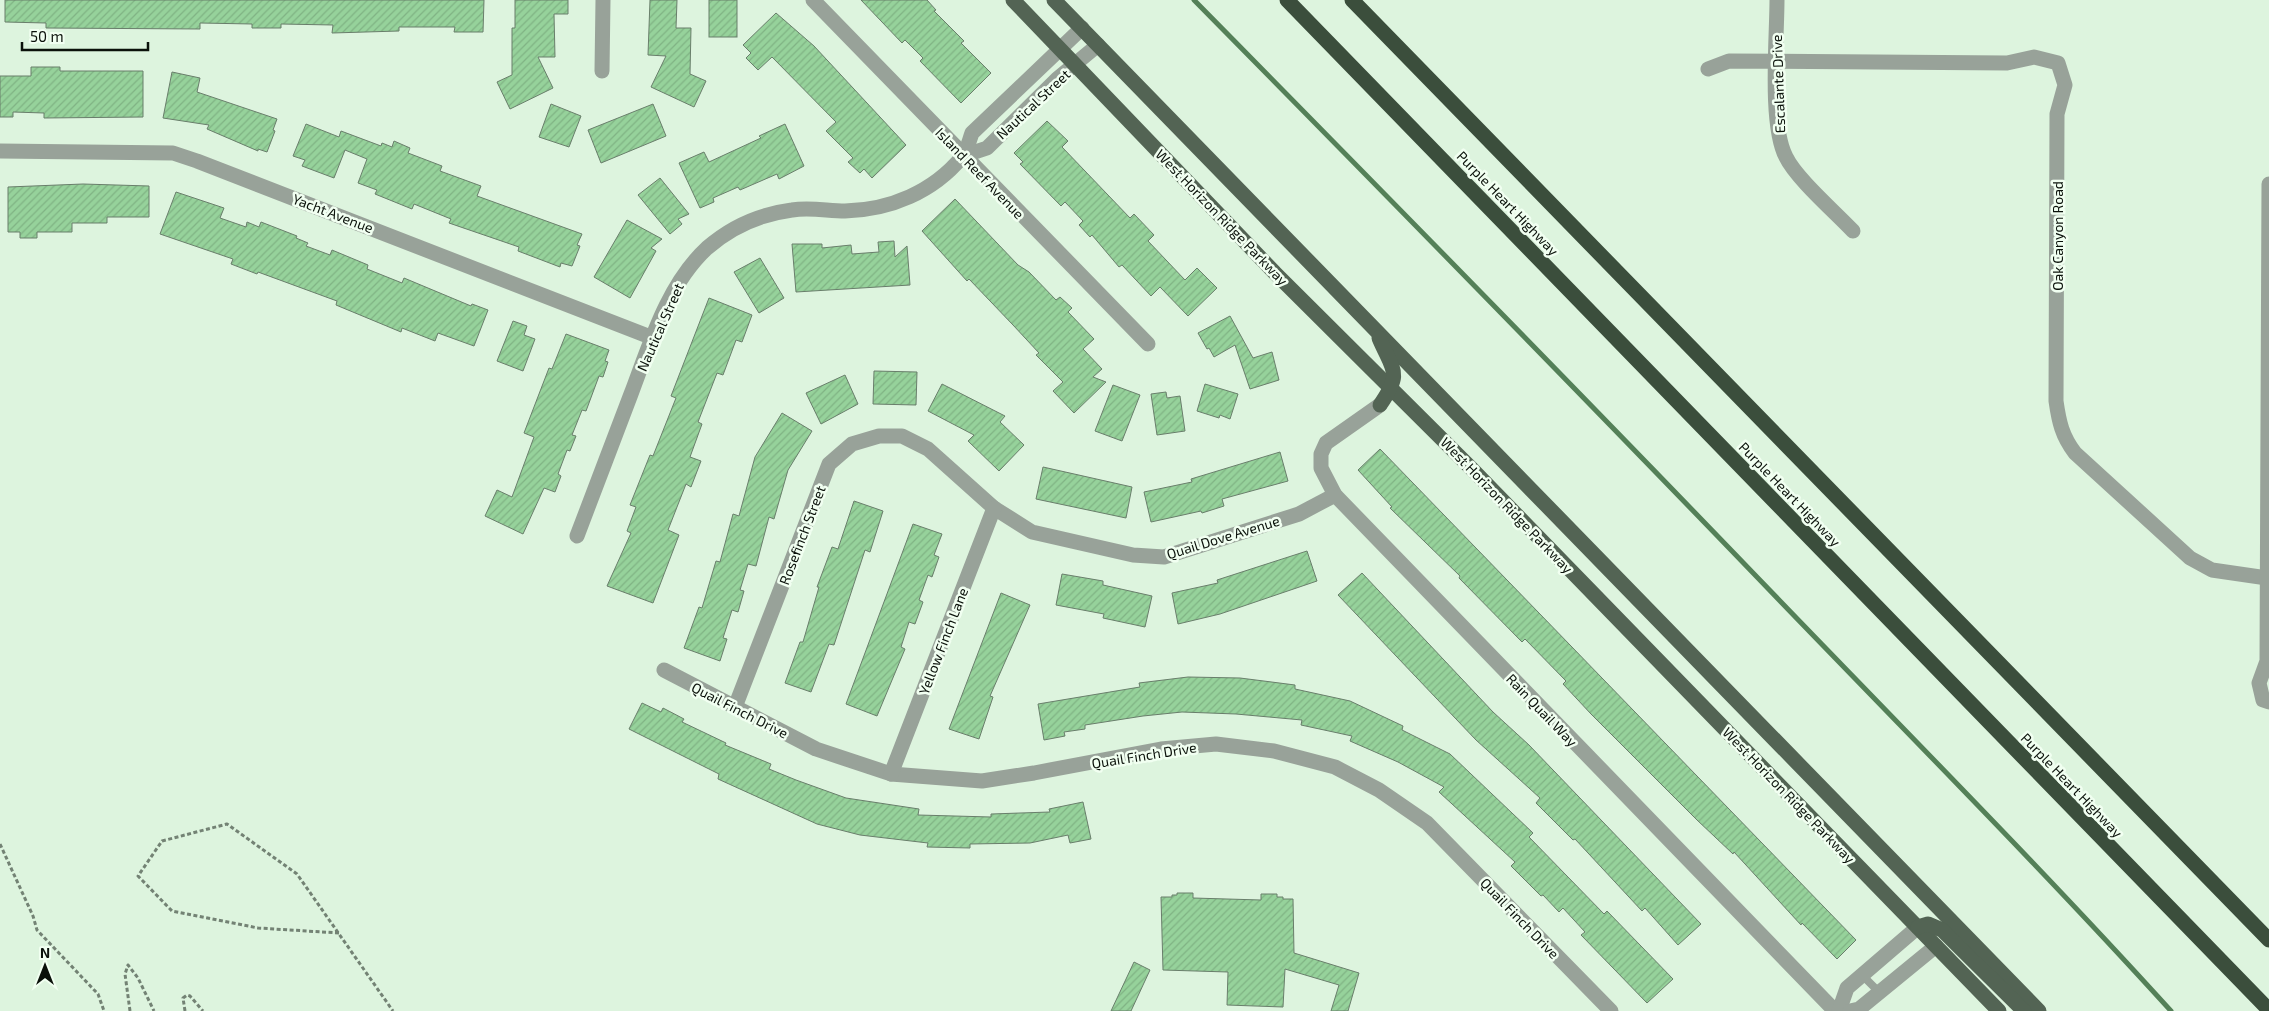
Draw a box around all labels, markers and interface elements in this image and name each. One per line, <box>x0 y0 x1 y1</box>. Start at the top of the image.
scale bar <box>22 20 149 52</box>
text: 50 m <box>30 27 64 45</box>
street label: Escalante Drive <box>1768 34 1788 134</box>
street label: Nautical Street <box>993 65 1073 143</box>
street label: Island Reef Avenue <box>932 124 1028 222</box>
street label: West Horizon Ridge Parkway <box>1152 145 1292 289</box>
street label: Purple Heart Highway <box>1454 147 1563 259</box>
street label: Oak Canyon Road <box>2049 181 2066 291</box>
street label: Yacht Avenue <box>290 190 376 236</box>
street label: Nautical Street <box>633 280 687 374</box>
street label: West Horizon Ridge Parkway <box>1437 433 1577 577</box>
street label: Purple Heart Highway <box>1736 438 1845 550</box>
street label: Rosefinch Street <box>775 483 829 587</box>
street label: Quail Dove Avenue <box>1164 512 1282 562</box>
street label: Yellow Finch Lane <box>915 585 971 697</box>
street label: Rain Quail Way <box>1503 670 1581 750</box>
street label: Quail Finch Drive <box>689 678 791 742</box>
street label: West Horizon Ridge Parkway <box>1719 723 1859 867</box>
street label: Purple Heart Highway <box>2018 729 2127 841</box>
street label: Quail Finch Drive <box>1090 738 1198 772</box>
street label: Quail Finch Drive <box>1477 874 1563 962</box>
north arrow <box>20 941 70 991</box>
text: N <box>40 944 50 961</box>

